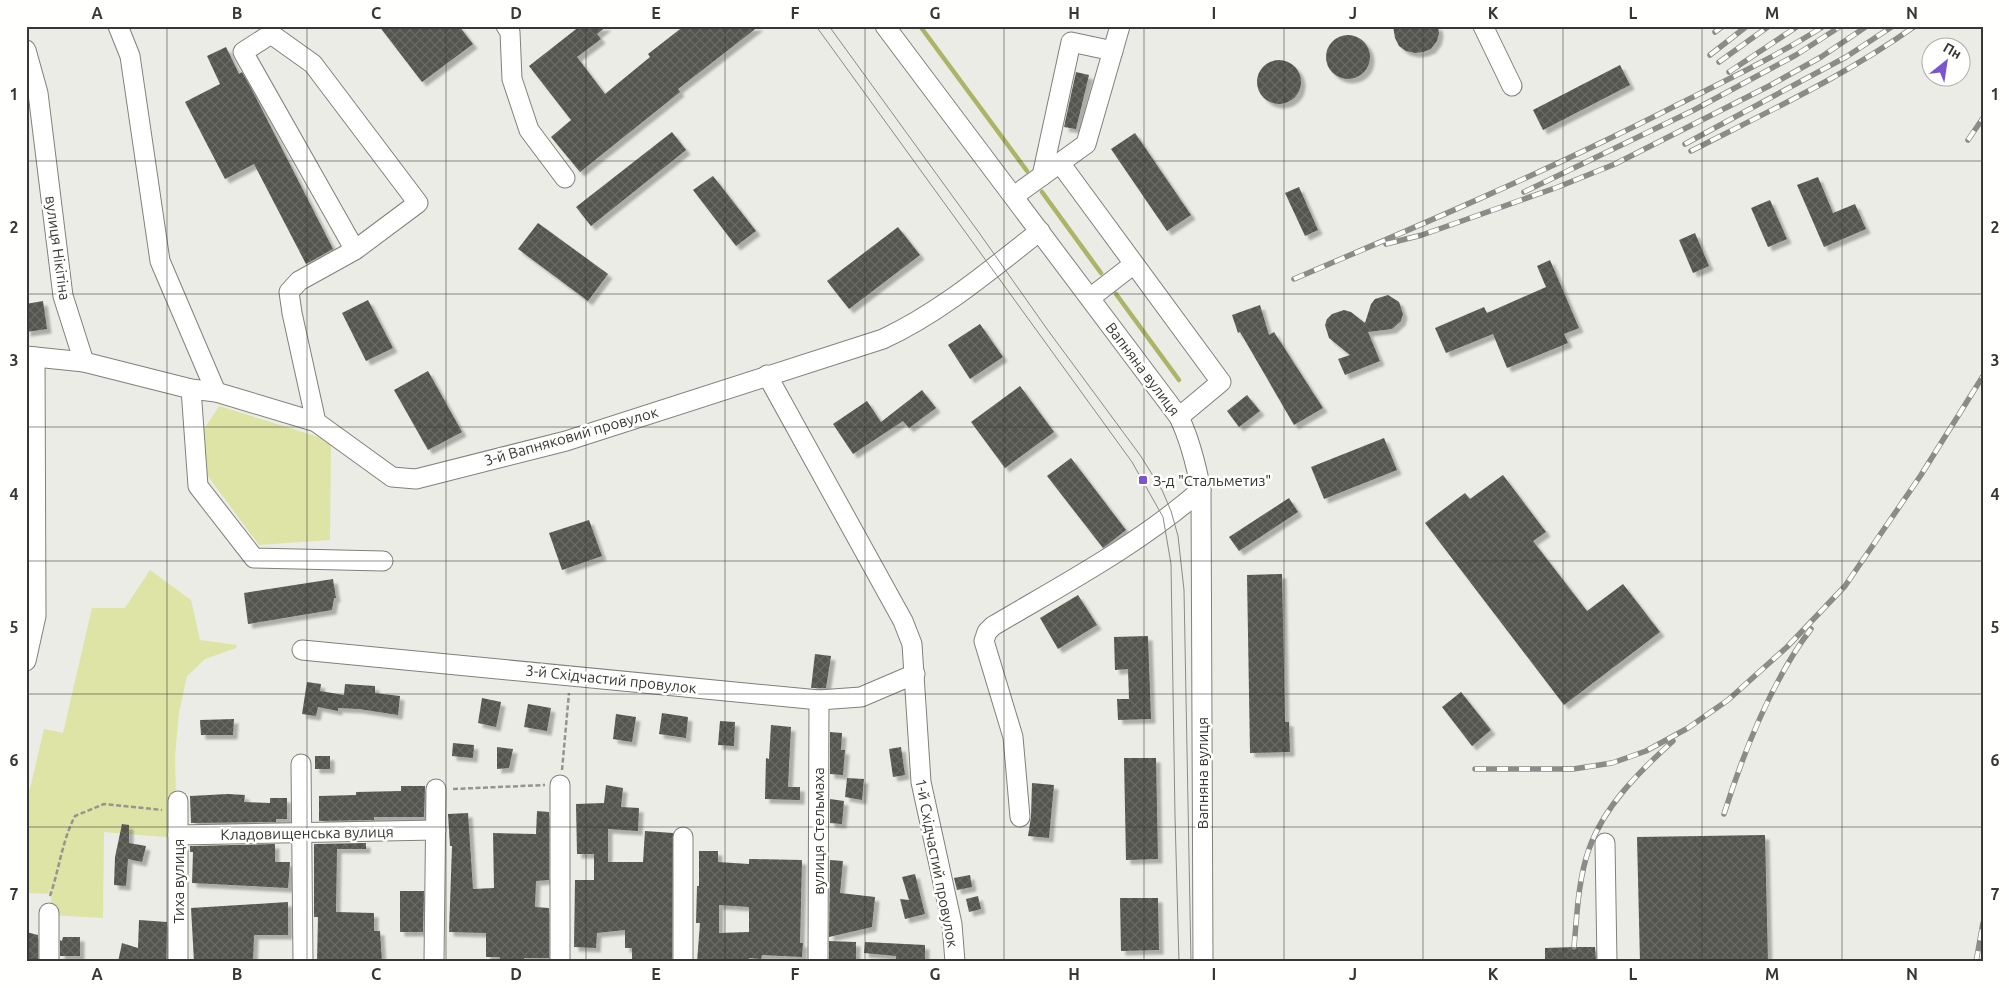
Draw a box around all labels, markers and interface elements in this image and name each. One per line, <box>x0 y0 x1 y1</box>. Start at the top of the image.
text: A <box>91 4 103 22</box>
text: B <box>232 4 242 22</box>
text: C <box>371 4 381 22</box>
text: D <box>510 4 522 22</box>
text: E <box>651 4 661 22</box>
text: F <box>791 4 800 22</box>
text: G <box>929 4 941 22</box>
text: H <box>1068 4 1080 22</box>
text: I <box>1212 4 1216 22</box>
text: J <box>1349 4 1357 22</box>
text: K <box>1488 4 1499 22</box>
text: L <box>1629 4 1638 22</box>
text: M <box>1765 4 1779 22</box>
text: N <box>1906 4 1918 22</box>
north arrow <box>1922 38 1972 88</box>
text: Пн <box>1941 39 1964 62</box>
text: 1 <box>9 85 19 103</box>
text: 1 <box>1990 85 2000 103</box>
street label: вулиця Нікітіна <box>42 195 74 301</box>
text: 2 <box>9 218 19 236</box>
text: 2 <box>1990 218 2000 236</box>
street label: Вапняна вулиця <box>1102 319 1184 419</box>
text: 3 <box>9 351 19 369</box>
text: 3 <box>1990 351 2000 369</box>
street label: 3-й Вапняковий провулок <box>482 403 660 469</box>
place label: З-д "Стальметиз" <box>1153 472 1271 489</box>
marker: З-д "Стальметиз" <box>1137 474 1149 486</box>
text: 4 <box>9 485 19 503</box>
text: 4 <box>1990 485 2000 503</box>
text: 5 <box>9 618 19 636</box>
text: 5 <box>1990 618 2000 636</box>
street label: 3-й Східчастий провулок <box>525 662 698 696</box>
street label: Вапняна вулиця <box>1194 717 1211 829</box>
text: 6 <box>9 751 19 769</box>
text: 6 <box>1990 751 2000 769</box>
street label: вулиця Стельмаха <box>810 767 827 895</box>
street label: 1-й Східчастий провулок <box>912 777 962 949</box>
street label: Кладовищенська вулиця <box>220 823 394 843</box>
street label: Тиха вулиця <box>170 839 187 923</box>
text: 7 <box>9 885 19 903</box>
text: 7 <box>1990 885 2000 903</box>
text: A <box>91 965 103 983</box>
text: B <box>232 965 242 983</box>
text: C <box>371 965 381 983</box>
text: D <box>510 965 522 983</box>
text: E <box>651 965 661 983</box>
text: F <box>791 965 800 983</box>
text: G <box>929 965 941 983</box>
text: H <box>1068 965 1080 983</box>
text: I <box>1212 965 1216 983</box>
text: J <box>1349 965 1357 983</box>
text: K <box>1488 965 1499 983</box>
text: L <box>1629 965 1638 983</box>
text: M <box>1765 965 1779 983</box>
text: N <box>1906 965 1918 983</box>

